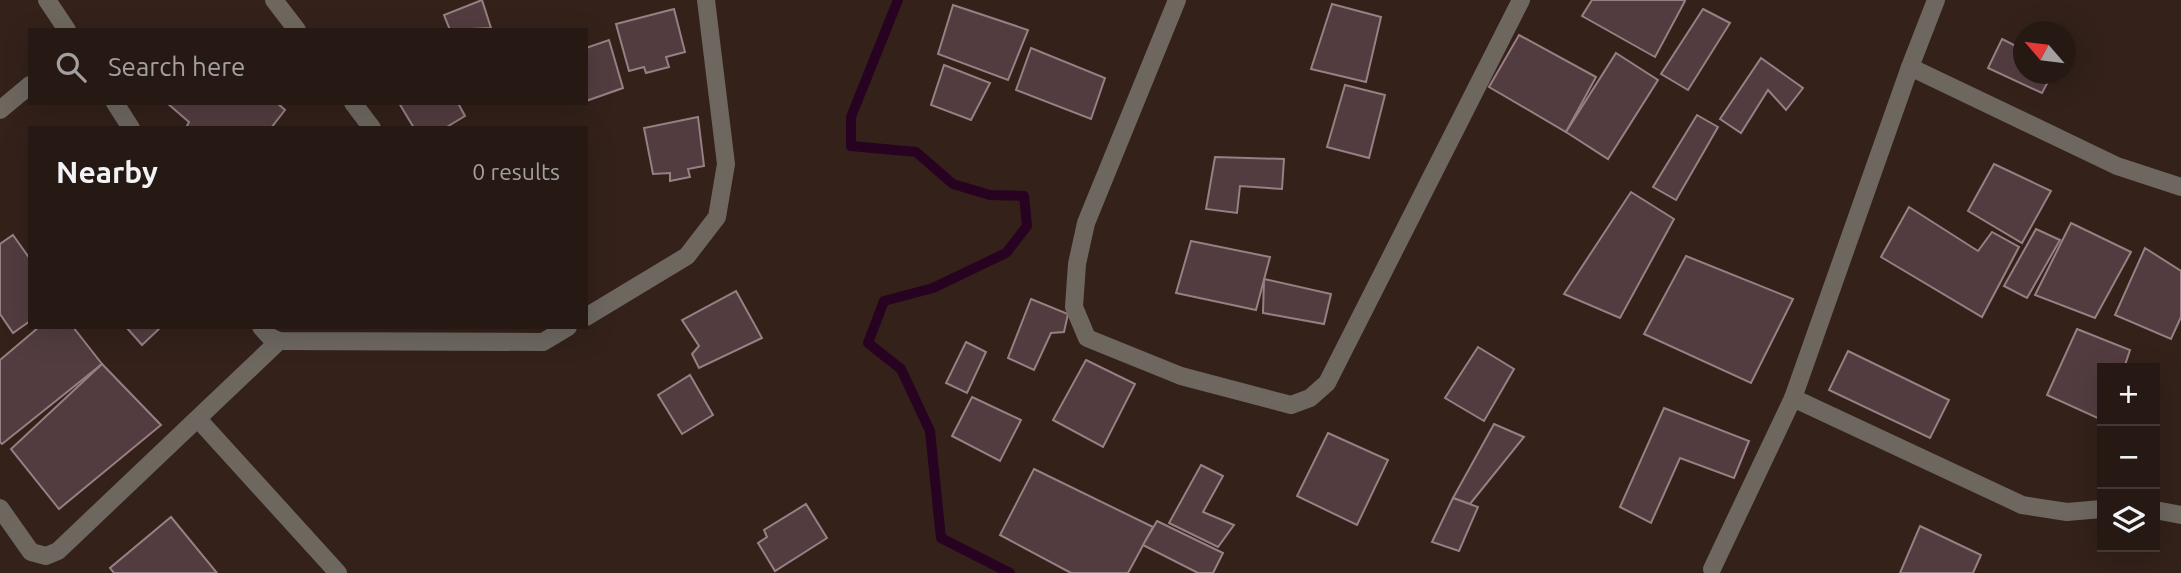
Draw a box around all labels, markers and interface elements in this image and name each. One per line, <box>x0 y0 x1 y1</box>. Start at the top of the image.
north arrow <box>2013 21 2076 84</box>
search box <box>28 28 588 105</box>
icon: search <box>52 48 90 86</box>
text: Search here <box>108 52 245 81</box>
text: Nearby <box>56 155 158 189</box>
text: 0 results <box>472 159 560 184</box>
map controls <box>2097 363 2160 552</box>
button: + <box>2097 363 2160 426</box>
button: − <box>2097 426 2160 489</box>
button: layers <box>2097 489 2160 552</box>

